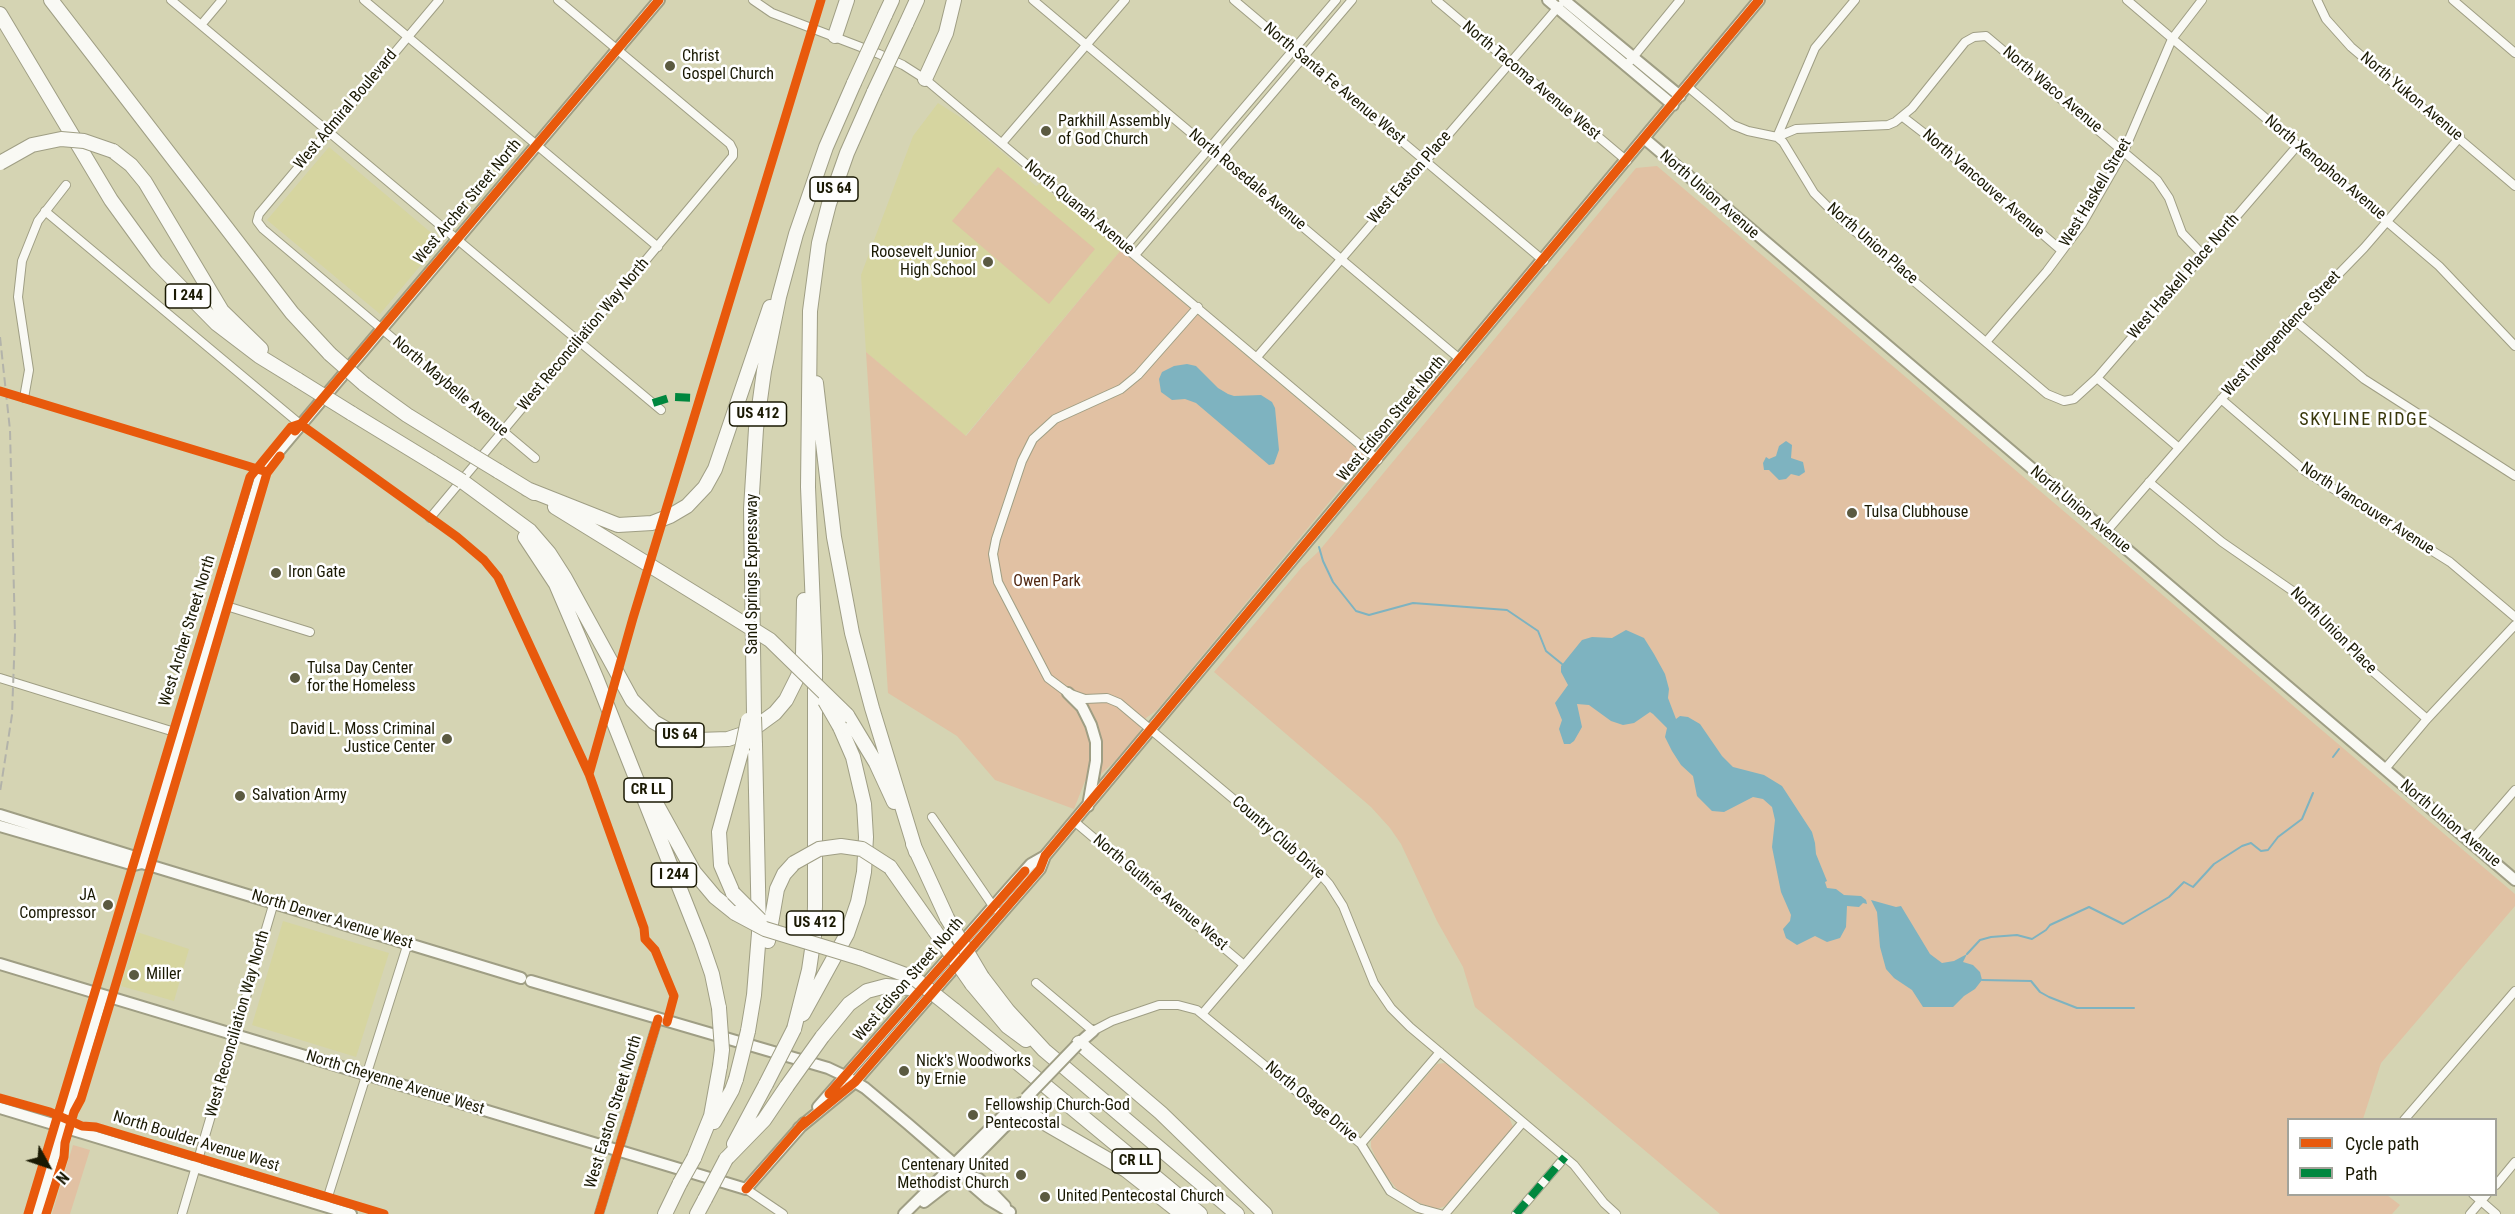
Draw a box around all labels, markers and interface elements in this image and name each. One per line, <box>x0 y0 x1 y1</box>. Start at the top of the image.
street label: North Tacoma Avenue West <box>1458 18 1604 144</box>
street label: North Santa Fe Avenue West <box>1259 19 1409 149</box>
street label: North Waco Avenue <box>1998 43 2106 137</box>
street label: West Admiral Boulevard <box>290 46 402 174</box>
place label: Christ Gospel Church <box>682 47 774 85</box>
street label: North Yukon Avenue <box>2356 49 2466 145</box>
marker: Christ Gospel Church <box>663 59 677 73</box>
place label: Parkhill Assembly of God Church <box>1058 112 1171 150</box>
street label: North Xenophon Avenue <box>2260 112 2390 224</box>
marker: Parkhill Assembly of God Church <box>1039 124 1053 138</box>
street label: North Rosedale Avenue <box>1184 125 1310 235</box>
street label: North Vancouver Avenue <box>1918 126 2048 242</box>
street label: West Easton Place <box>1364 127 1456 229</box>
street label: West Haskell Street <box>2056 135 2136 251</box>
street label: West Archer Street North <box>410 136 526 268</box>
street label: North Union Avenue <box>1655 147 1763 243</box>
street label: North Quanah Avenue <box>1020 157 1138 259</box>
road number: US 64 <box>810 177 858 201</box>
street label: North Union Place <box>1823 199 1921 289</box>
street label: West Haskell Place North <box>2124 210 2244 344</box>
place label: Roosevelt Junior High School <box>871 243 976 281</box>
street label: West Reconciliation Way North <box>514 255 654 415</box>
marker: Roosevelt Junior High School <box>981 255 995 269</box>
street label: West Independence Street <box>2219 267 2345 401</box>
road number: I 244 <box>166 284 210 308</box>
street label: North Maybelle Avenue <box>388 333 512 441</box>
street label: West Edison Street North <box>1334 352 1450 486</box>
road number: US 412 <box>730 402 786 426</box>
district label: SKYLINE RIDGE <box>2299 409 2429 431</box>
street label: North Vancouver Avenue <box>2297 459 2437 559</box>
street label: North Union Avenue <box>2026 462 2134 558</box>
street label: Sand Springs Expressway <box>743 494 763 654</box>
place label: Tulsa Clubhouse <box>1864 503 1968 523</box>
marker: Tulsa Clubhouse <box>1845 506 1859 520</box>
street label: West Archer Street North <box>156 553 220 709</box>
place label: Iron Gate <box>288 563 346 583</box>
marker: Iron Gate <box>269 566 283 580</box>
park label: Owen Park <box>1013 572 1081 592</box>
street label: North Union Place <box>2286 584 2380 678</box>
place label: Tulsa Day Center for the Homeless <box>307 659 416 697</box>
marker: Tulsa Day Center for the Homeless <box>288 671 302 685</box>
place label: David L. Moss Criminal Justice Center <box>290 720 435 758</box>
road number: US 64 <box>656 723 704 747</box>
marker: David L. Moss Criminal Justice Center <box>440 732 454 746</box>
street label: North Union Avenue <box>2396 776 2504 872</box>
road number: CR LL <box>624 778 672 802</box>
place label: Salvation Army <box>252 786 347 806</box>
marker: Salvation Army <box>233 789 247 803</box>
street label: Country Club Drive <box>1228 792 1328 884</box>
street label: North Guthrie Avenue West <box>1089 831 1231 955</box>
road number: I 244 <box>652 863 696 887</box>
place label: JA Compressor <box>19 886 96 924</box>
street label: North Denver Avenue West <box>249 886 415 954</box>
marker: JA Compressor <box>101 898 115 912</box>
road number: US 412 <box>786 911 844 935</box>
street label: West Edison Street North <box>850 914 968 1046</box>
street label: West Reconciliation Way North <box>202 928 274 1120</box>
place label: Miller <box>146 965 181 985</box>
marker: Miller <box>127 968 141 982</box>
street label: West Easton Street North <box>582 1033 646 1191</box>
street label: North Cheyenne Avenue West <box>304 1047 486 1119</box>
place label: Nick's Woodworks by Ernie <box>916 1052 1031 1090</box>
street label: North Osage Drive <box>1261 1058 1361 1146</box>
marker: Nick's Woodworks by Ernie <box>897 1064 911 1078</box>
place label: Fellowship Church-God Pentecostal <box>985 1096 1130 1134</box>
street label: North Boulder Avenue West <box>111 1108 281 1176</box>
marker: Fellowship Church-God Pentecostal <box>966 1108 980 1122</box>
legend <box>2287 1118 2497 1196</box>
text: Cycle path <box>2345 1133 2419 1154</box>
north arrow <box>18 1136 78 1196</box>
road number: CR LL <box>1112 1149 1160 1173</box>
place label: Centenary United Methodist Church <box>897 1156 1009 1194</box>
text: Path <box>2345 1163 2378 1184</box>
text: N <box>52 1168 73 1188</box>
marker: Centenary United Methodist Church <box>1014 1168 1028 1182</box>
place label: United Pentecostal Church <box>1057 1187 1224 1207</box>
marker: United Pentecostal Church <box>1038 1190 1052 1204</box>

